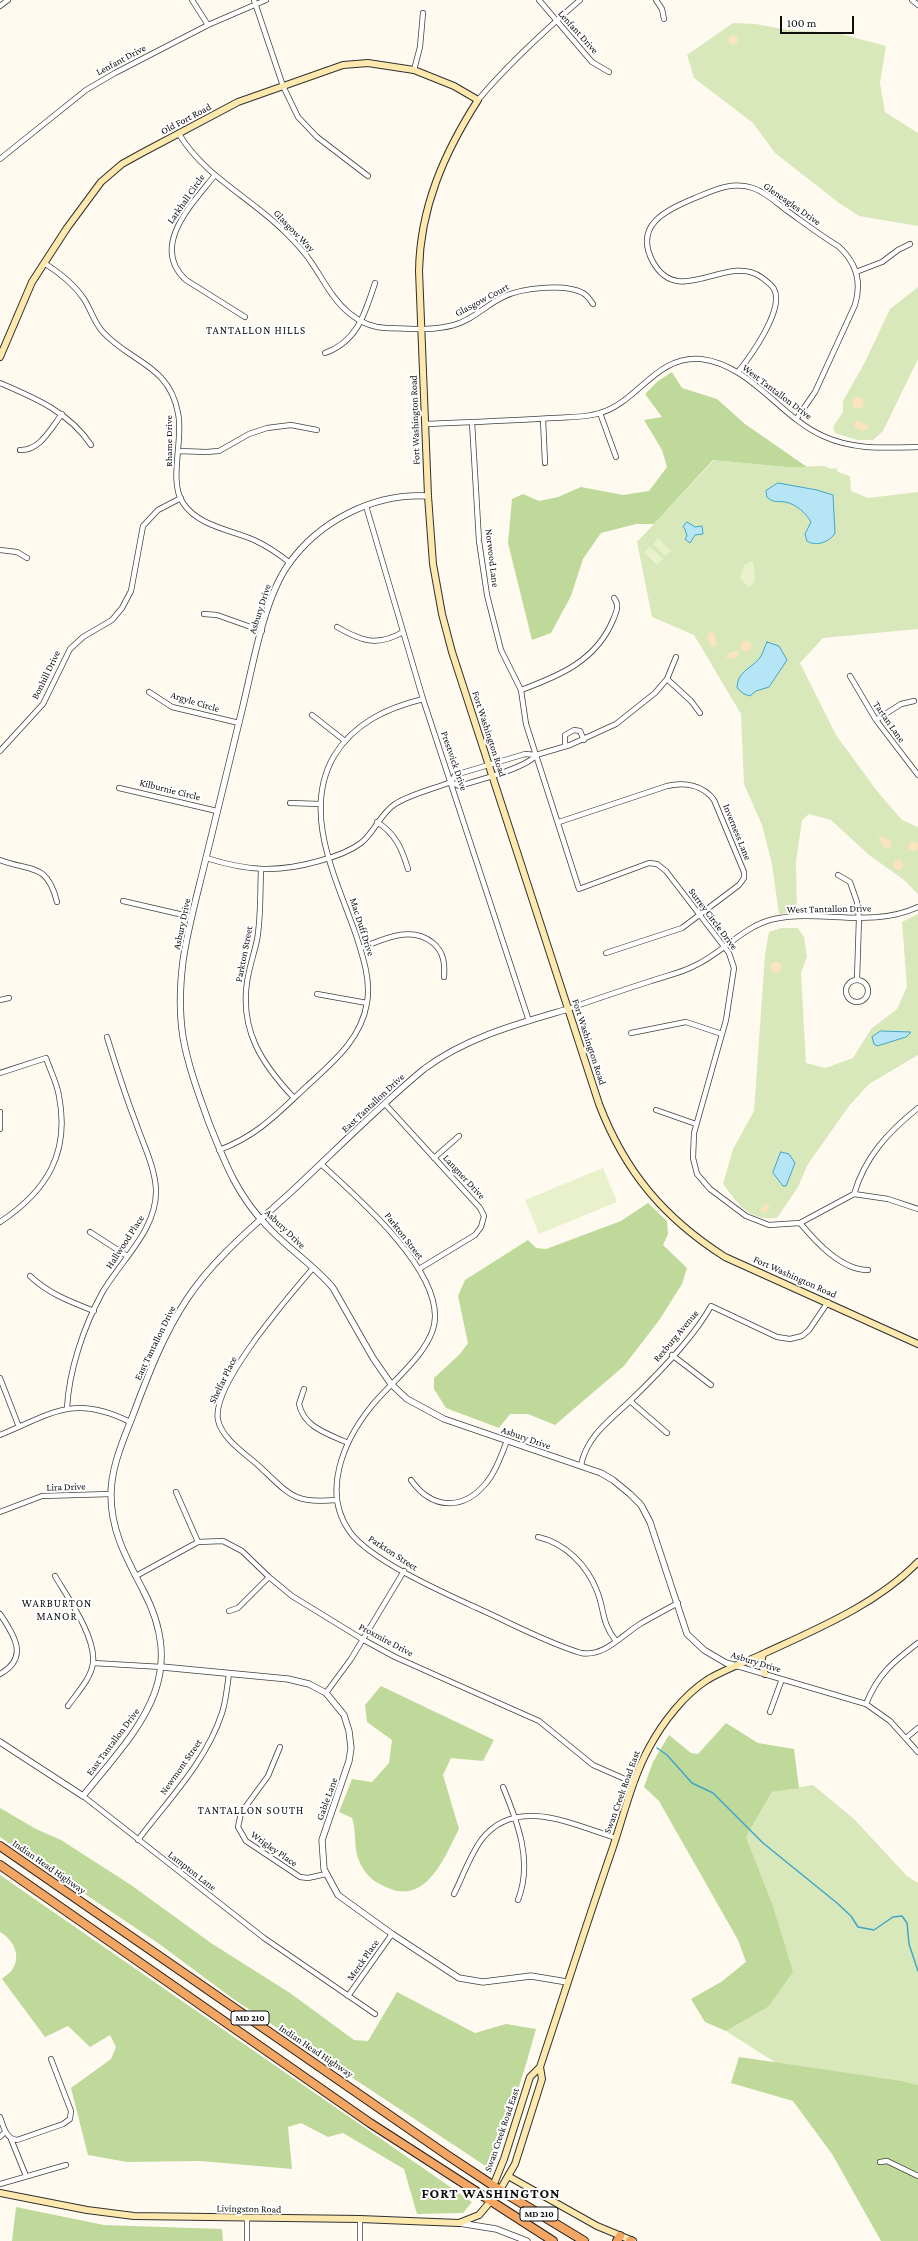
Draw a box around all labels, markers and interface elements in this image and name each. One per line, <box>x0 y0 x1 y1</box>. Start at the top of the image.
street label: Lenfant Drive <box>555 8 601 56</box>
scale bar <box>782 8 856 34</box>
text: 100 m <box>787 16 816 30</box>
street label: Lenfant Drive <box>94 42 148 78</box>
street label: Old Fort Road <box>159 101 213 137</box>
street label: Larkhall Circle <box>164 172 208 226</box>
street label: Gleneagles Drive <box>761 180 823 228</box>
street label: Glasgow Way <box>271 207 317 255</box>
street label: Glasgow Court <box>453 281 511 319</box>
district label: TANTALLON HILLS <box>206 324 306 338</box>
street label: West Tantallon Drive <box>740 362 814 422</box>
street label: Fort Washington Road <box>407 375 423 465</box>
street label: Rhame Drive <box>163 415 175 467</box>
street label: Norwood Lane <box>482 528 502 588</box>
street label: Asbury Drive <box>246 583 274 635</box>
street label: Bonhill Drive <box>29 649 63 701</box>
street label: Argyle Circle <box>169 689 221 715</box>
street label: Fort Washington Road <box>469 690 509 778</box>
street label: Tartan Lane <box>870 699 908 745</box>
street label: Prestwick Drive <box>438 730 470 792</box>
street label: Kilburnie Circle <box>138 777 202 803</box>
street label: Inverness Lane <box>720 802 754 862</box>
street label: Surrey Circle Drive <box>686 886 740 952</box>
street label: Mac Duff Drive <box>347 896 377 958</box>
street label: Asbury Drive <box>171 897 193 951</box>
street label: West Tantallon Drive <box>787 902 871 916</box>
street label: Parkton Street <box>233 925 255 983</box>
street label: Fort Washington Road <box>569 998 609 1086</box>
street label: East Tantallon Drive <box>339 1071 407 1135</box>
street label: Langner Drive <box>440 1152 488 1202</box>
street label: Asbury Drive <box>262 1207 308 1251</box>
street label: Parkton Street <box>382 1210 426 1262</box>
street label: Hallwood Place <box>103 1213 147 1271</box>
street label: Fort Washington Road <box>752 1253 838 1301</box>
street label: East Tantallon Drive <box>132 1304 178 1382</box>
street label: Rexburg Avenue <box>651 1308 701 1364</box>
street label: Shelfar Place <box>206 1355 240 1405</box>
street label: Asbury Drive <box>500 1424 552 1452</box>
street label: Lira Drive <box>46 1480 86 1494</box>
street label: Parkton Street <box>366 1533 420 1573</box>
district label: WARBURTON MANOR <box>22 1597 92 1623</box>
street label: Proxmire Drive <box>357 1621 415 1659</box>
street label: Asbury Drive <box>729 1649 783 1675</box>
street label: East Tantallon Drive <box>84 1706 142 1778</box>
street label: Newmont Street <box>157 1737 205 1797</box>
street label: Swan Creek Road East <box>601 1749 643 1835</box>
street label: Gable Lane <box>314 1776 340 1822</box>
district label: TANTALLON SOUTH <box>198 1804 304 1818</box>
street label: Wrigley Place <box>248 1829 300 1869</box>
street label: Indian Head Highway <box>10 1837 88 1897</box>
street label: Lampton Lane <box>166 1848 218 1894</box>
street label: Merck Place <box>344 1937 382 1983</box>
road number: MD 210 <box>231 2011 269 2025</box>
street label: Indian Head Highway <box>277 2022 355 2080</box>
street label: Swan Creek Road East <box>482 2087 522 2173</box>
district label: FORT WASHINGTON <box>421 2186 561 2202</box>
street label: Livingston Road <box>217 2202 281 2216</box>
road number: MD 210 <box>520 2207 558 2221</box>

